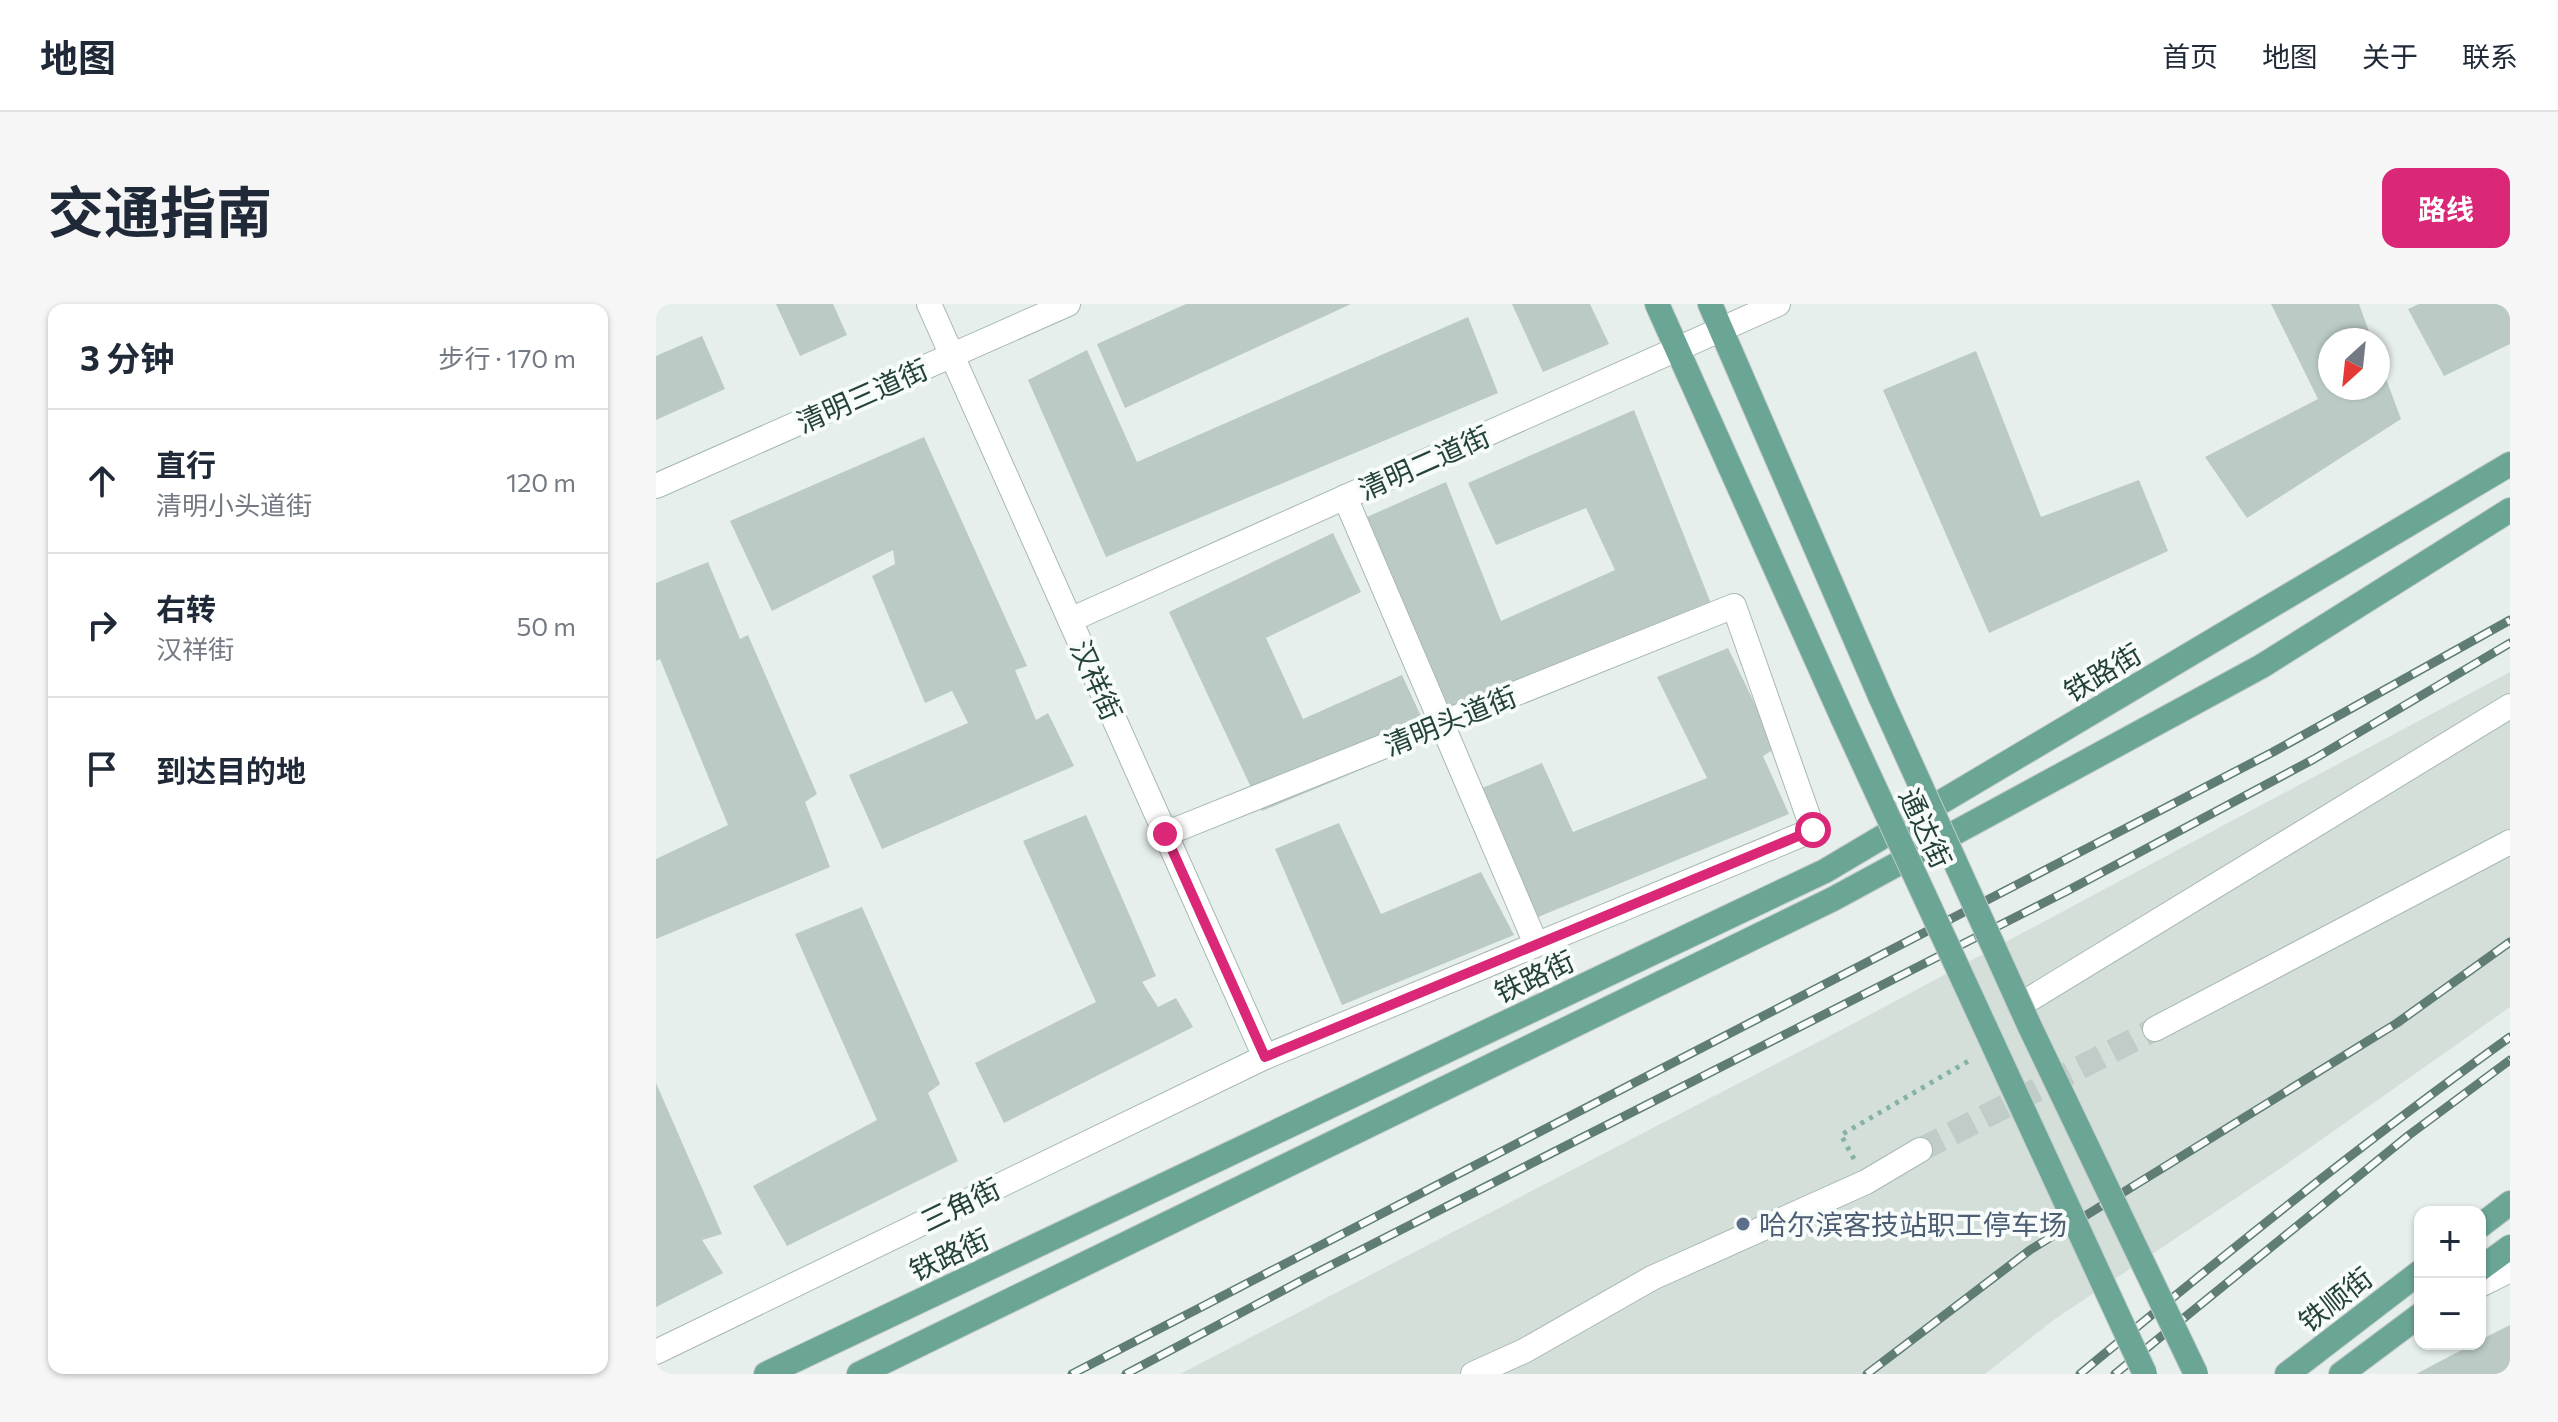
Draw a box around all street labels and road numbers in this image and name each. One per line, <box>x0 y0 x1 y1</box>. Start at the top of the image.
street label: 清明三道街 <box>791 351 933 439</box>
street label: 清明二道街 <box>1353 418 1495 506</box>
street label: 汉祥街 <box>1064 635 1130 725</box>
street label: 铁路街 <box>2057 636 2147 708</box>
street label: 清明头道街 <box>1379 678 1521 762</box>
street label: 通达街 <box>1893 783 1959 873</box>
street label: 铁路街 <box>1489 943 1579 1009</box>
street label: 三角街 <box>915 1170 1005 1238</box>
street label: 铁路街 <box>904 1221 994 1287</box>
street label: 铁顺街 <box>2291 1260 2379 1338</box>

